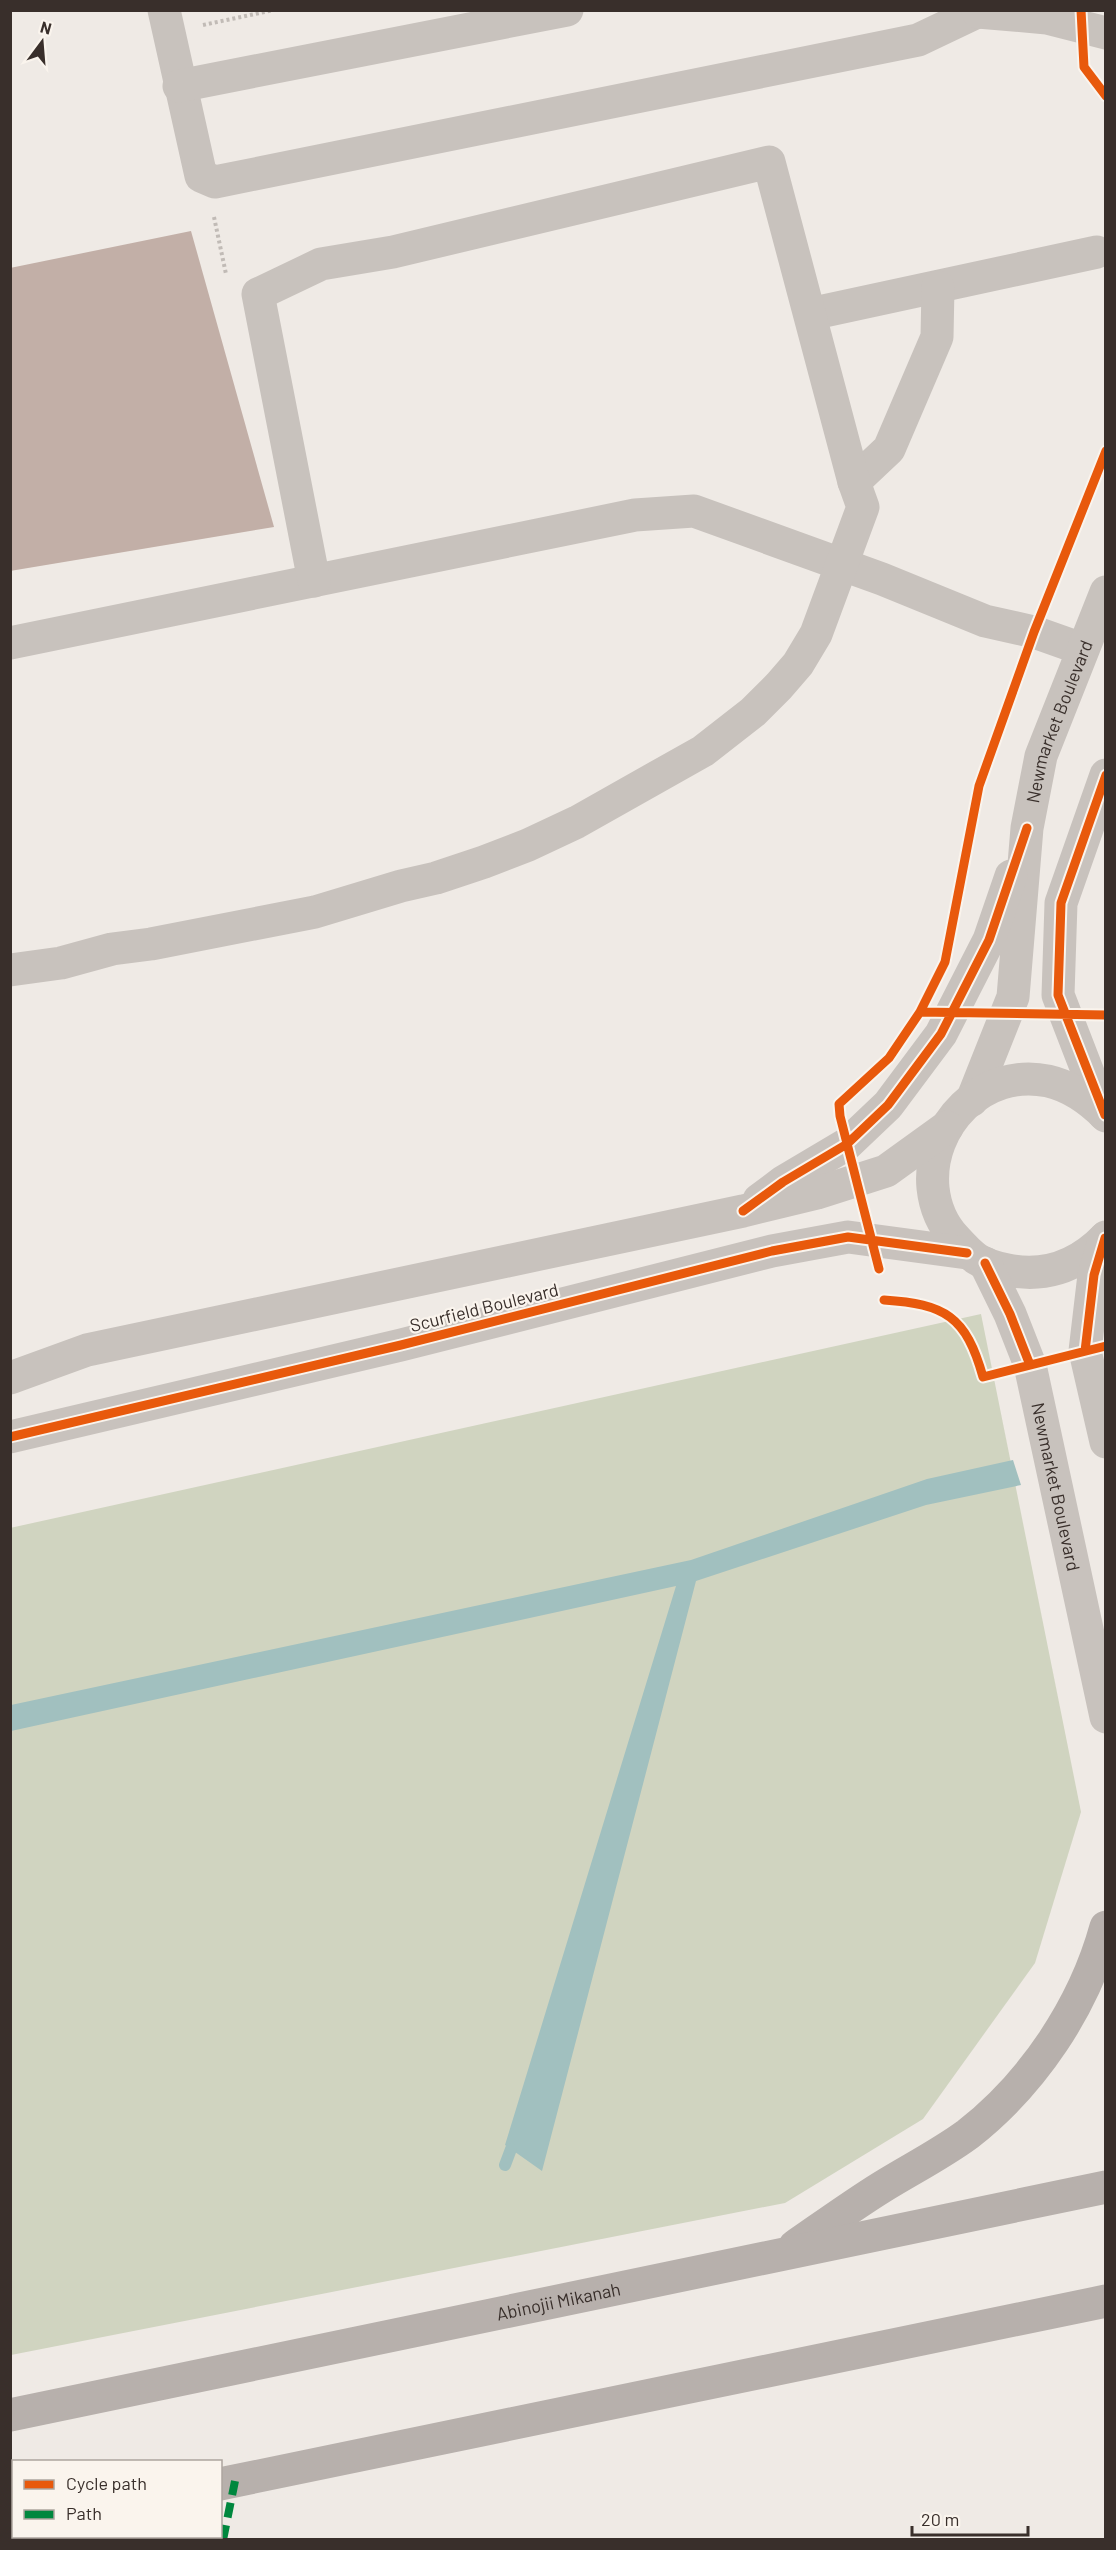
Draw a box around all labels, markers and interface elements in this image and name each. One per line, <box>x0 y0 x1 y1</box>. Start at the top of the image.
north arrow <box>12 12 72 72</box>
text: N <box>39 17 54 38</box>
street label: Newmarket Boulevard <box>1021 637 1097 805</box>
street label: Scurfield Boulevard <box>407 1278 561 1336</box>
street label: Newmarket Boulevard <box>1027 1400 1085 1573</box>
street label: Abinojii Mikanah <box>494 2277 622 2325</box>
legend <box>12 2460 222 2538</box>
text: Cycle path <box>66 2472 147 2494</box>
scale bar <box>912 2499 1028 2537</box>
text: Path <box>66 2502 102 2524</box>
text: 20 m <box>921 2508 959 2530</box>

